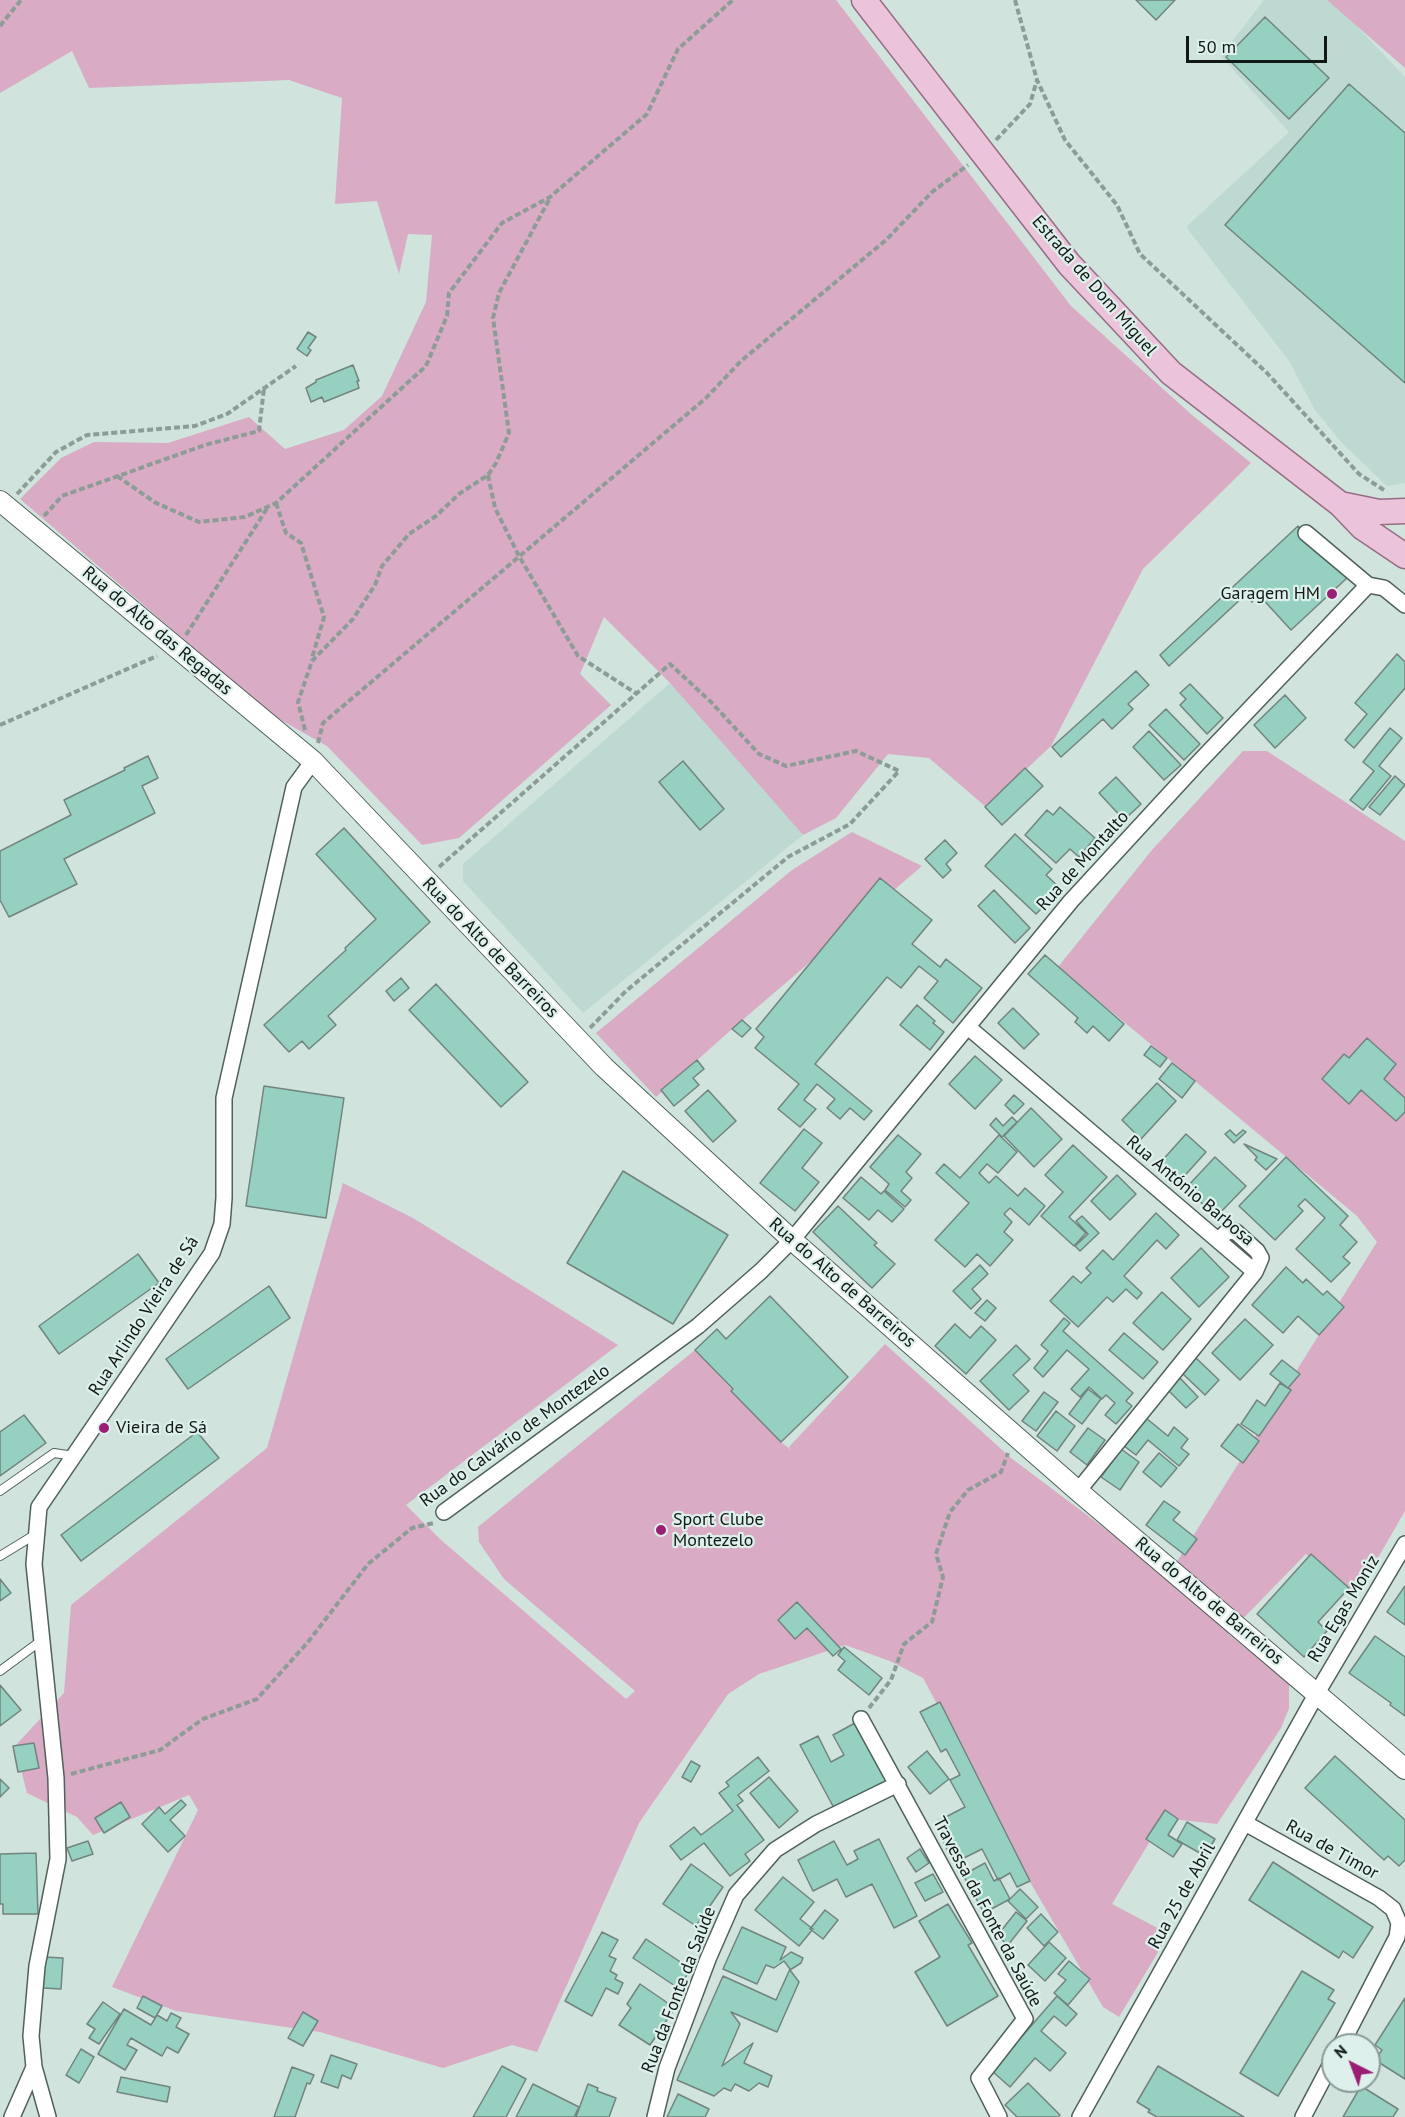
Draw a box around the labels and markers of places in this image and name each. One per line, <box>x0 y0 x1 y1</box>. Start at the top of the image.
place label: Garagem HM <box>1220 583 1320 605</box>
marker: Garagem HM <box>1325 587 1339 601</box>
place label: Vieira de Sá <box>116 1417 207 1439</box>
marker: Vieira de Sá <box>97 1421 111 1435</box>
place label: Sport Clube Montezelo <box>673 1509 764 1552</box>
marker: Sport Clube Montezelo <box>654 1523 668 1537</box>

